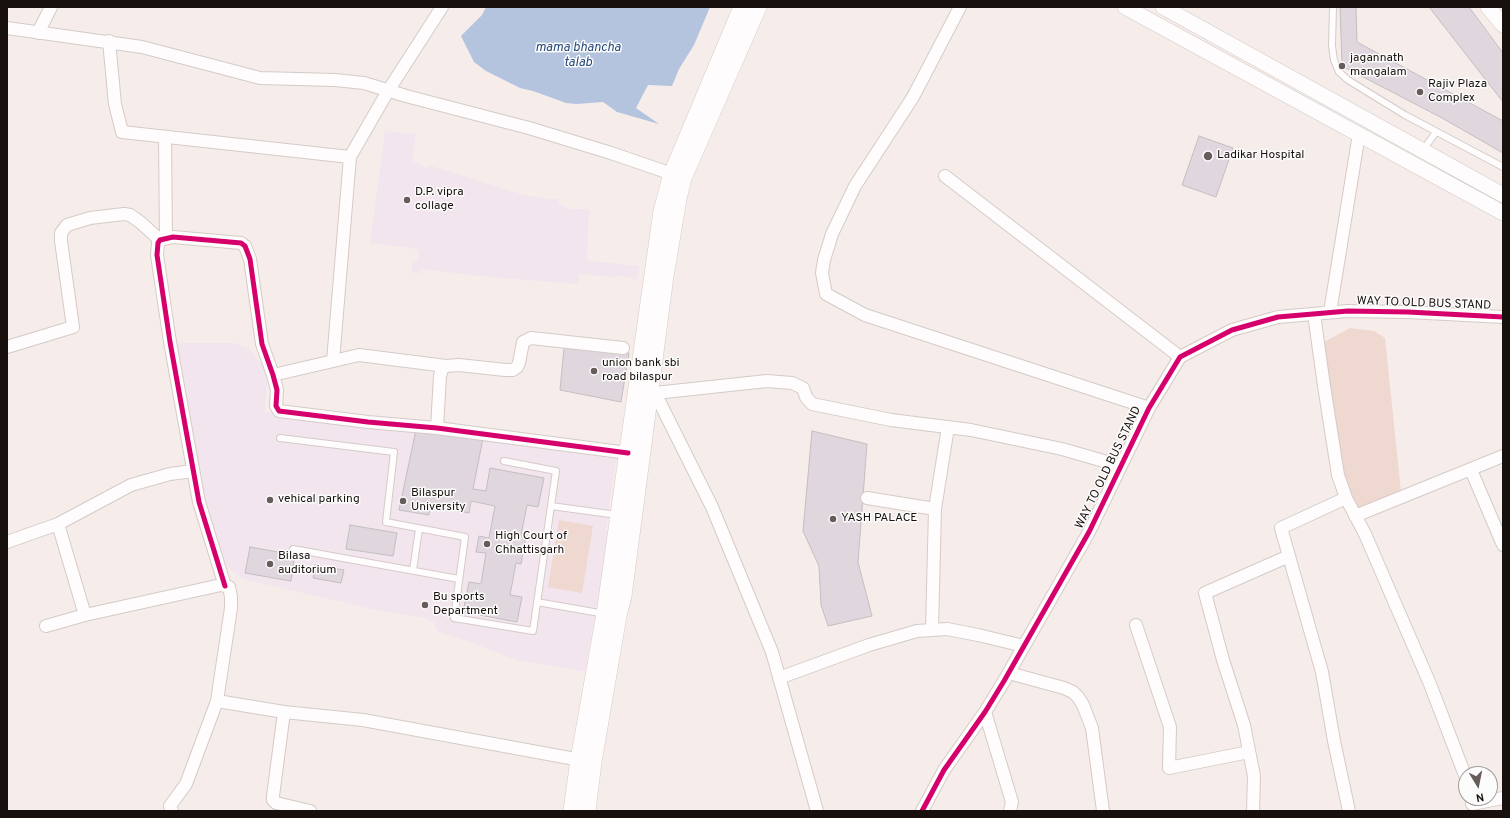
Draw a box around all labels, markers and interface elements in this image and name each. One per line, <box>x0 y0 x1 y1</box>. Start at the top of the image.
water label: mama bhancha talab <box>535 40 621 71</box>
place label: jagannath mangalam <box>1350 52 1407 80</box>
marker: jagannath mangalam <box>1337 61 1347 71</box>
place label: Rajiv Plaza Complex <box>1428 78 1487 106</box>
marker: Rajiv Plaza Complex <box>1415 87 1425 97</box>
place label: Ladikar Hospital <box>1217 149 1304 163</box>
marker: Ladikar Hospital <box>1202 150 1214 162</box>
place label: D.P. vipra collage <box>415 186 464 214</box>
marker: D.P. vipra collage <box>402 195 412 205</box>
street label: WAY TO OLD BUS STAND <box>1356 294 1492 314</box>
place label: union bank sbi road bilaspur <box>602 357 680 385</box>
marker: union bank sbi road bilaspur <box>589 366 599 376</box>
street label: WAY TO OLD BUS STAND <box>1073 404 1145 532</box>
place label: Bilaspur University <box>411 487 466 515</box>
place label: vehical parking <box>278 493 360 507</box>
marker: vehical parking <box>265 495 275 505</box>
marker: Bilaspur University <box>398 496 408 506</box>
place label: YASH PALACE <box>841 512 918 526</box>
marker: YASH PALACE <box>828 514 838 524</box>
place label: High Court of Chhattisgarh <box>495 530 567 558</box>
marker: High Court of Chhattisgarh <box>482 539 492 549</box>
place label: Bilasa auditorium <box>278 550 337 578</box>
marker: Bilasa auditorium <box>265 559 275 569</box>
place label: Bu sports Department <box>433 591 498 619</box>
marker: Bu sports Department <box>420 600 430 610</box>
north arrow <box>1458 766 1498 806</box>
text: N <box>1475 789 1485 804</box>

